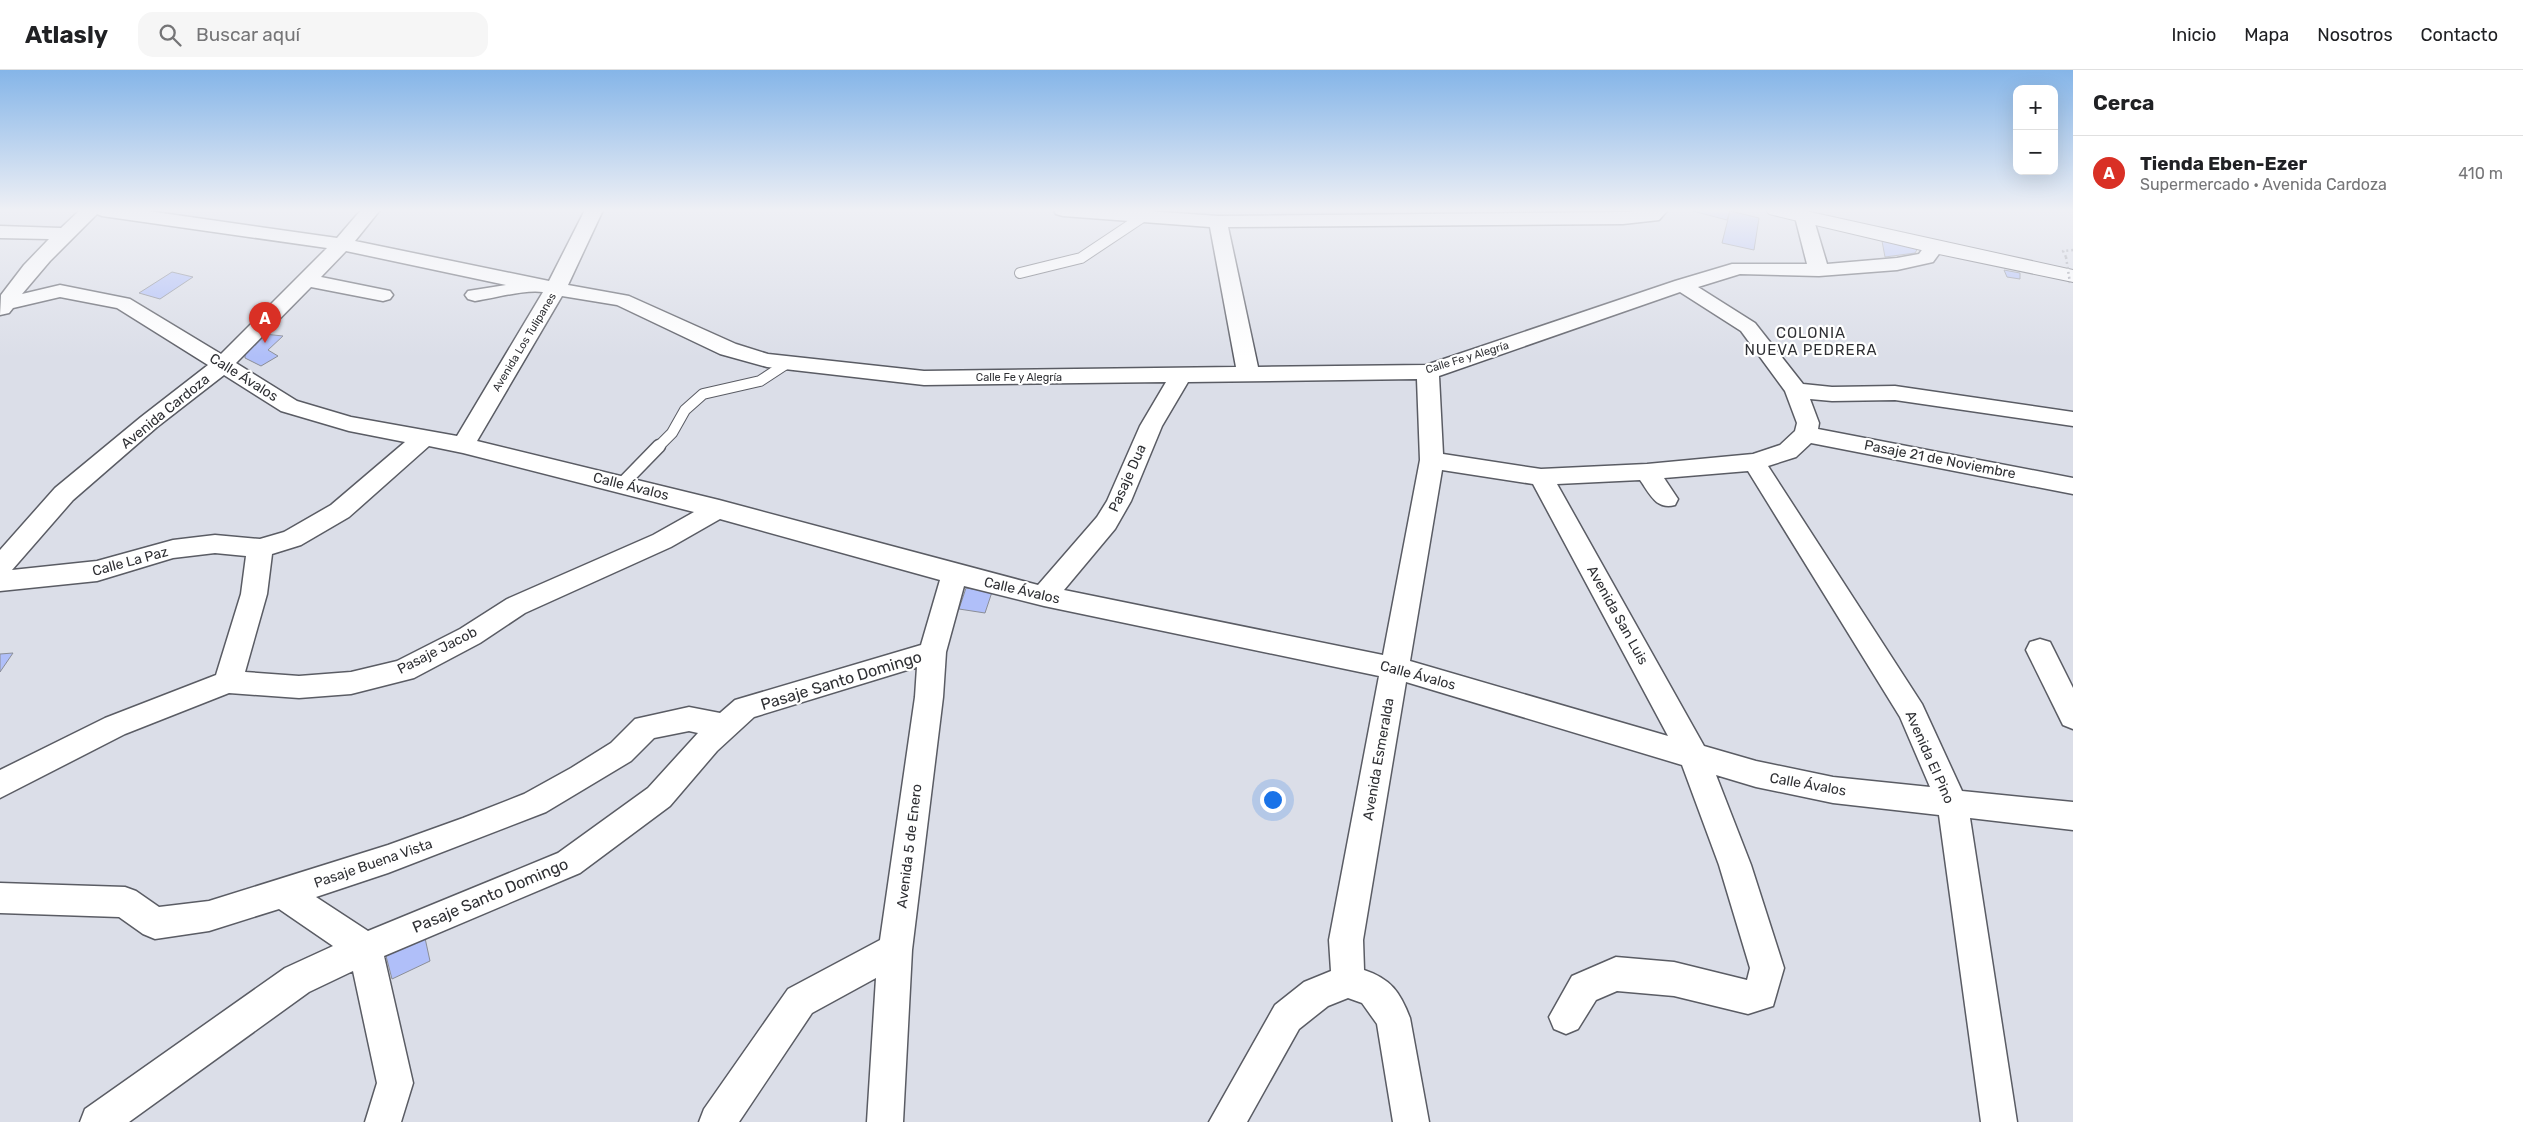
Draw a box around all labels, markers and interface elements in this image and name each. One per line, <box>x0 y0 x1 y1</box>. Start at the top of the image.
search box <box>138 12 488 57</box>
text: Atlasly <box>25 21 108 49</box>
icon: search <box>156 21 184 49</box>
text: Buscar aquí <box>196 23 300 46</box>
text: Inicio <box>2171 24 2216 46</box>
text: Mapa <box>2244 24 2289 46</box>
text: Nosotros <box>2317 24 2393 46</box>
text: Contacto <box>2421 24 2498 46</box>
map controls <box>2013 85 2058 175</box>
button: + <box>2013 85 2058 130</box>
text: Cerca <box>2093 90 2154 115</box>
button: − <box>2013 130 2058 175</box>
text: Tienda Eben-Ezer <box>2140 152 2307 175</box>
text: A <box>2103 164 2115 183</box>
text: 410 m <box>2458 164 2503 183</box>
text: Supermercado · Avenida Cardoza <box>2140 175 2387 194</box>
street label: Avenida Los Tulipanes <box>490 290 559 394</box>
pin: A <box>249 302 281 343</box>
district label: COLONIA NUEVA PEDRERA <box>1744 324 1878 359</box>
street label: Calle Fe y Alegría <box>1424 339 1510 376</box>
street label: Calle Ávalos <box>206 349 282 405</box>
street label: Avenida Cardoza <box>118 370 213 452</box>
street label: Calle Fe y Alegría <box>976 371 1062 384</box>
street label: Pasaje 21 de Noviembre <box>1863 436 2017 483</box>
street label: Pasaje Dua <box>1105 442 1150 515</box>
street label: Calle Ávalos <box>591 468 671 504</box>
street label: Calle La Paz <box>90 543 170 580</box>
street label: Avenida San Luis <box>1583 563 1652 668</box>
street label: Calle Ávalos <box>982 573 1062 607</box>
street label: Pasaje Jacob <box>395 623 480 678</box>
street label: Pasaje Santo Domingo <box>758 647 924 714</box>
street label: Calle Ávalos <box>1378 656 1458 694</box>
street label: Avenida Esmeralda <box>1359 697 1398 822</box>
street label: Avenida El Pino <box>1901 708 1958 806</box>
street label: Calle Ávalos <box>1768 768 1848 800</box>
street label: Avenida 5 de Enero <box>893 783 926 909</box>
your location <box>1260 787 1286 813</box>
street label: Pasaje Buena Vista <box>312 835 435 892</box>
street label: Pasaje Santo Domingo <box>409 854 571 937</box>

